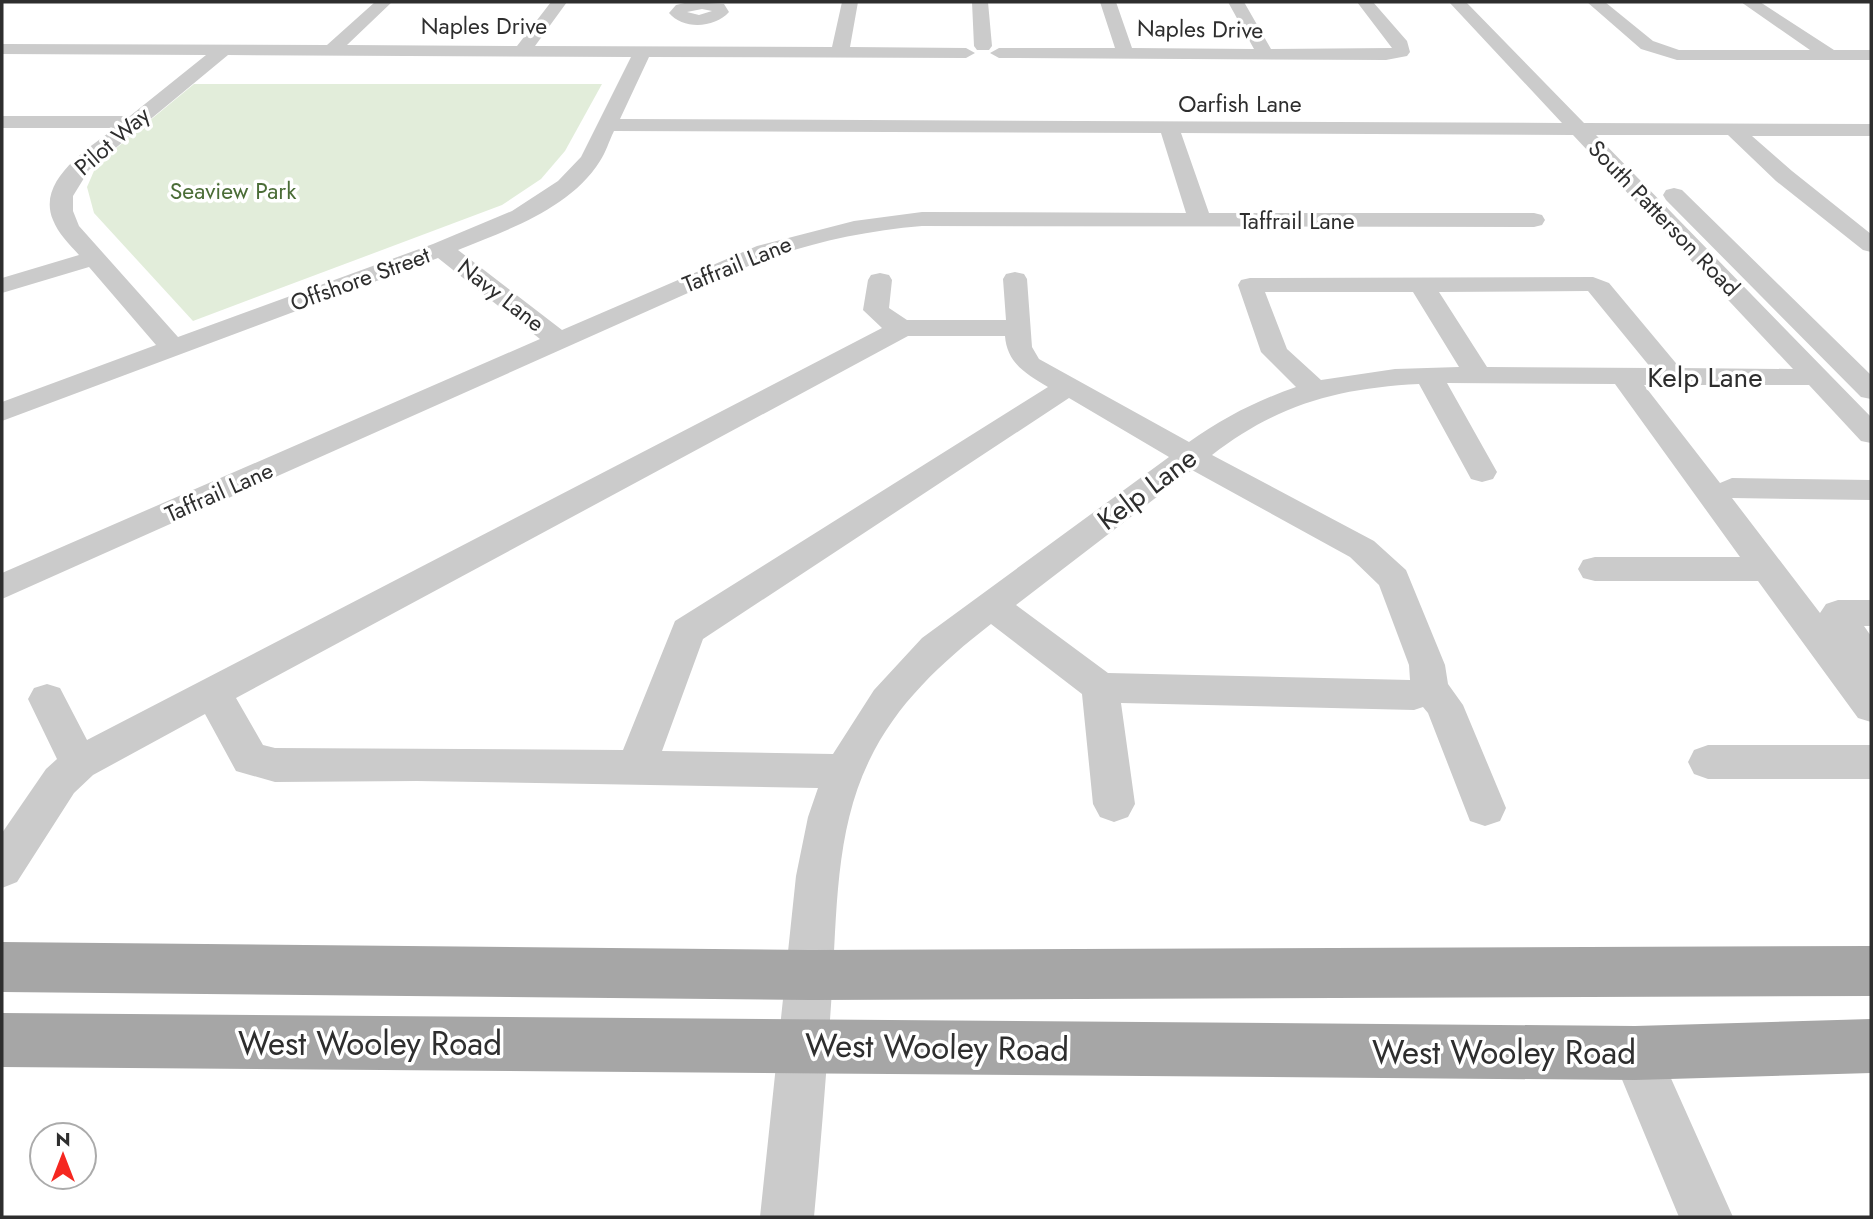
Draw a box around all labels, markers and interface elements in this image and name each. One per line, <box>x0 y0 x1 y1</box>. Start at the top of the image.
street label: Naples Drive <box>421 9 547 43</box>
street label: Naples Drive <box>1136 11 1264 47</box>
street label: Oarfish Lane <box>1178 87 1302 121</box>
street label: Pilot Way <box>67 98 158 183</box>
street label: South Patterson Road <box>1580 132 1748 304</box>
park label: Seaview Park <box>170 174 297 208</box>
street label: Taffrail Lane <box>1239 204 1355 238</box>
street label: Taffrail Lane <box>677 227 797 301</box>
street label: Offshore Street <box>285 238 435 320</box>
street label: Navy Lane <box>450 250 552 340</box>
street label: Kelp Lane <box>1647 357 1763 398</box>
street label: Kelp Lane <box>1089 438 1205 540</box>
street label: Taffrail Lane <box>160 453 279 531</box>
street label: West Wooley Road <box>238 1020 502 1067</box>
street label: West Wooley Road <box>805 1021 1069 1073</box>
street label: West Wooley Road <box>1372 1029 1636 1076</box>
north arrow <box>28 1121 98 1191</box>
text: N <box>55 1126 71 1153</box>

